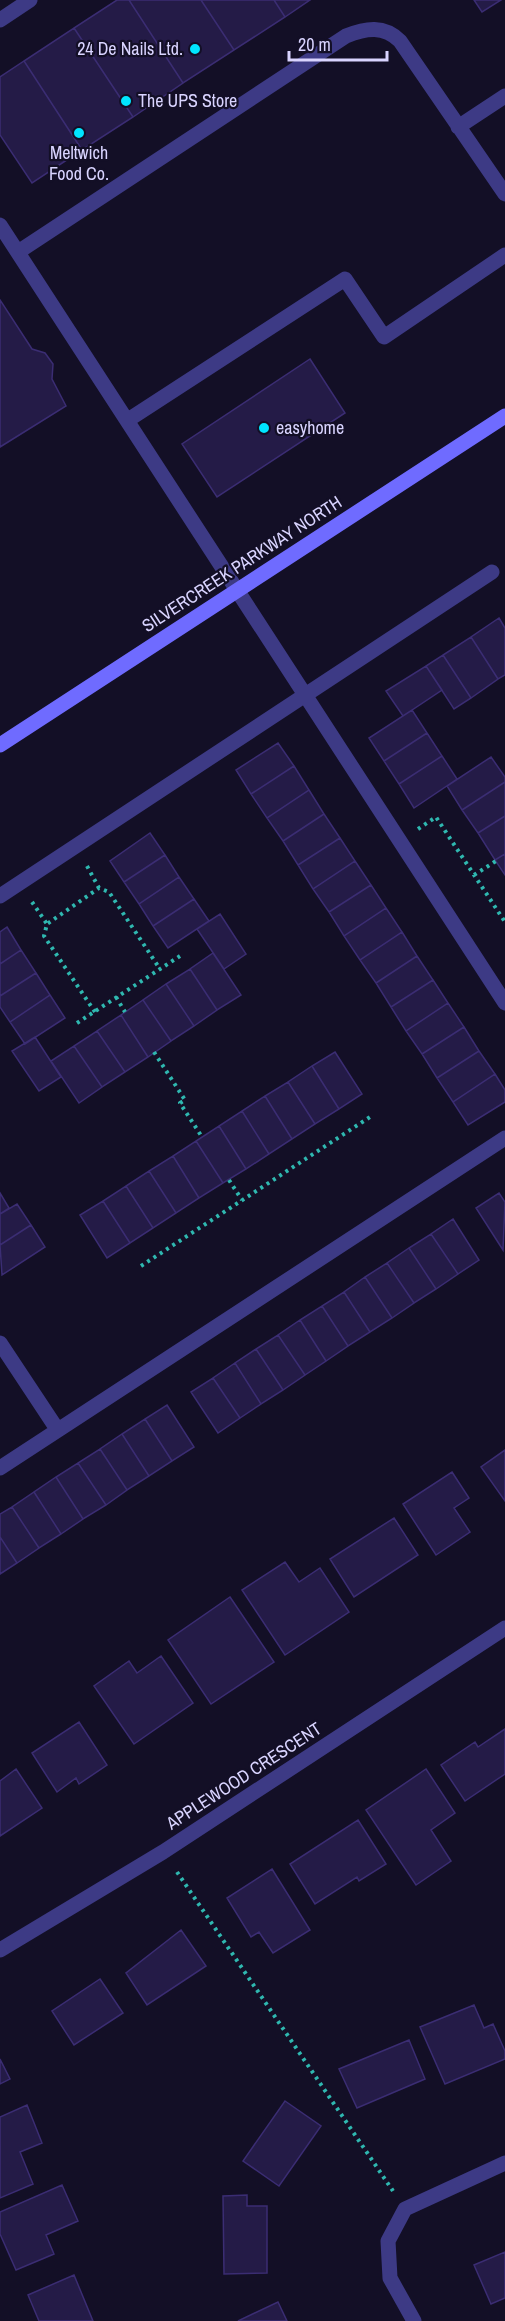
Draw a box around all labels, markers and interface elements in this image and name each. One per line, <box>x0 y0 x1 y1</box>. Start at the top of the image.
scale bar <box>289 24 386 62</box>
text: 20 m <box>298 32 331 57</box>
place label: 24 De Nails Ltd. <box>77 36 183 61</box>
marker: 24 De Nails Ltd. <box>188 42 202 56</box>
place label: The UPS Store <box>138 88 237 113</box>
marker: The UPS Store <box>119 94 133 108</box>
marker: Meltwich Food Co. <box>72 126 86 140</box>
place label: Meltwich Food Co. <box>49 140 109 186</box>
place label: easyhome <box>276 415 344 440</box>
marker: easyhome <box>257 421 271 435</box>
street label: SILVERCREEK PARKWAY NORTH <box>137 489 346 638</box>
street label: APPLEWOOD CRESCENT <box>160 1716 326 1836</box>

